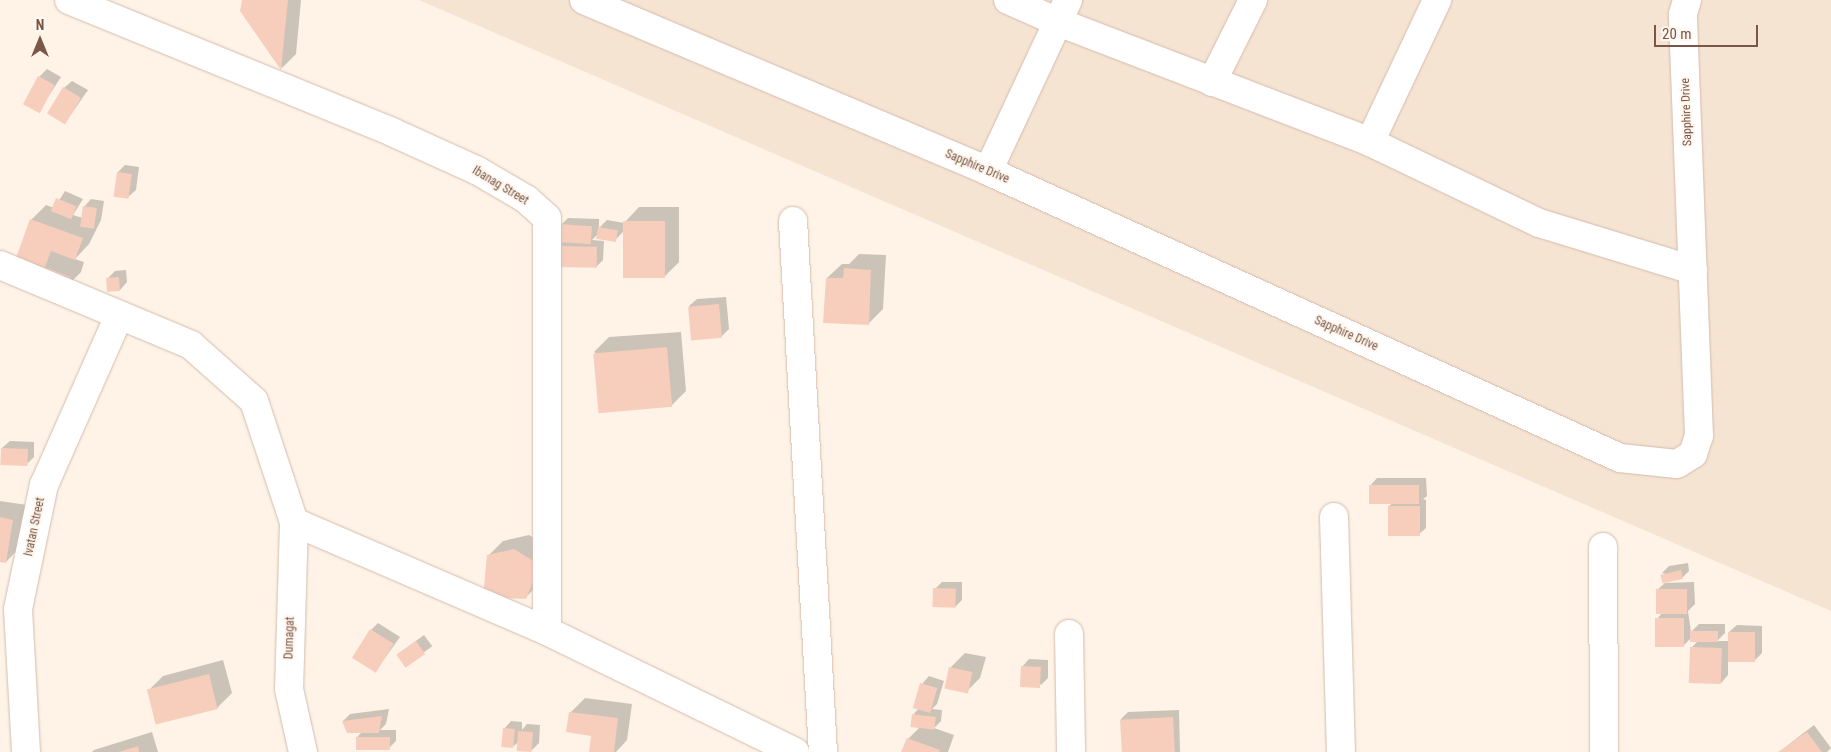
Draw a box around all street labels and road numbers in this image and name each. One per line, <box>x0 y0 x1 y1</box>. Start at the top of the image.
street label: Sapphire Drive <box>1679 78 1695 146</box>
street label: Sapphire Drive <box>943 147 1011 187</box>
street label: Ibanag Street <box>469 164 531 208</box>
street label: Sapphire Drive <box>1312 314 1380 354</box>
street label: Ivatan Street <box>22 496 48 558</box>
street label: Dumagat <box>282 616 298 660</box>

